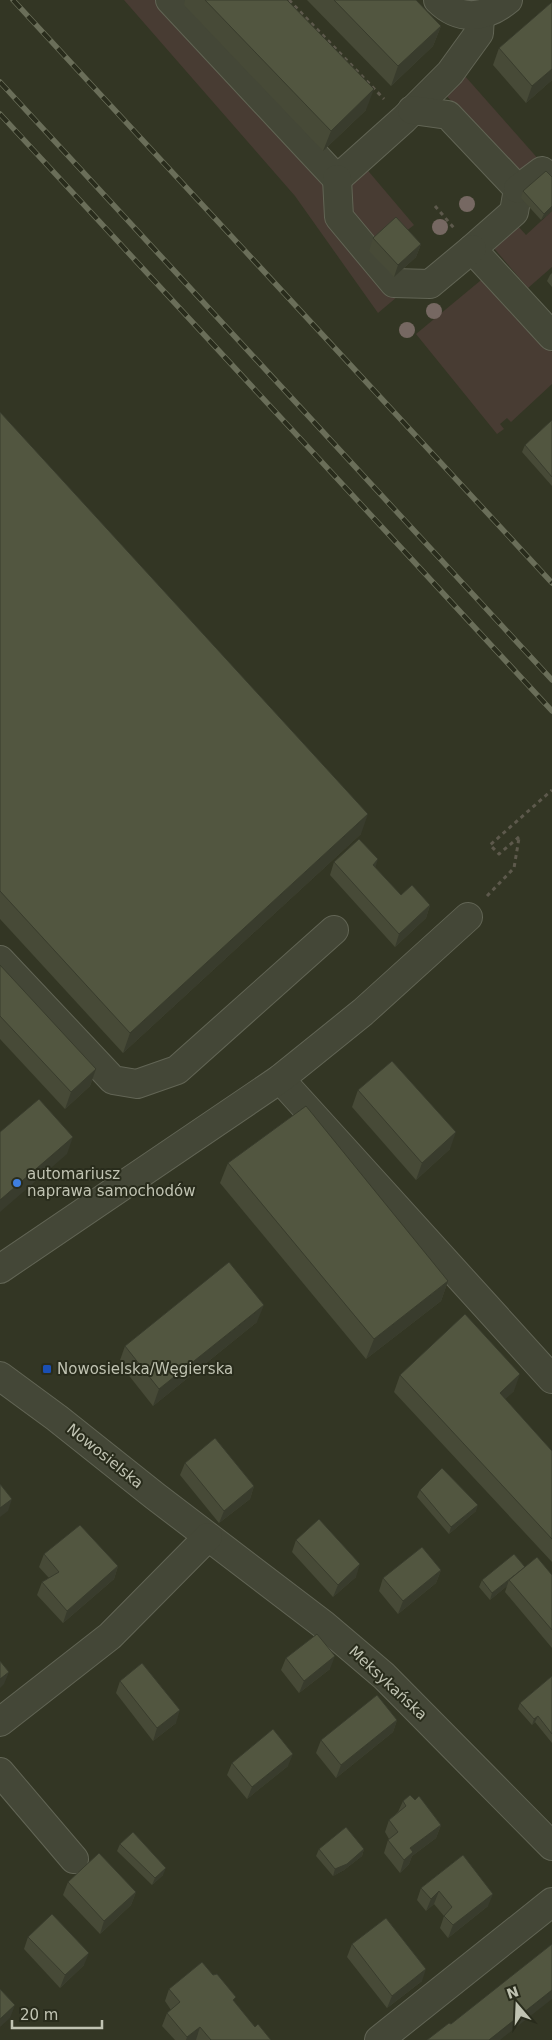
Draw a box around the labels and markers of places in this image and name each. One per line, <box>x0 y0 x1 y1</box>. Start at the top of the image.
place label: automariusz naprawa samochodów <box>27 1165 196 1200</box>
marker: automariusz naprawa samochodów <box>11 1177 23 1189</box>
place label: Nowosielska/Węgierska <box>57 1360 233 1378</box>
marker: Nowosielska/Węgierska <box>41 1363 53 1375</box>

